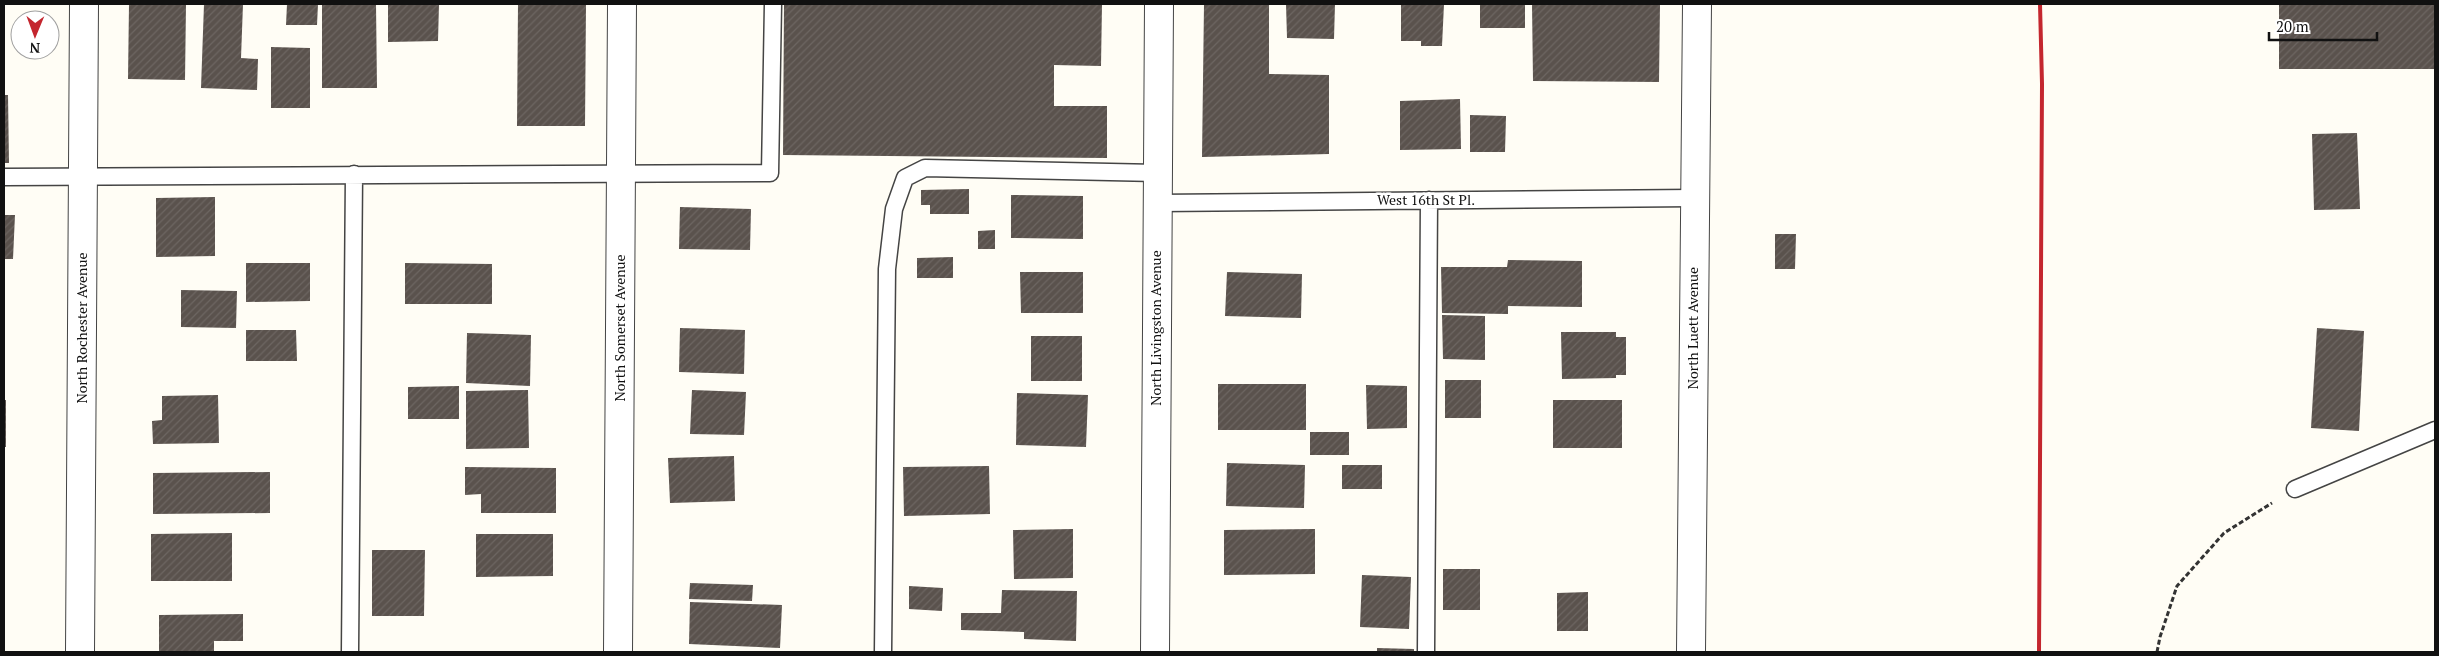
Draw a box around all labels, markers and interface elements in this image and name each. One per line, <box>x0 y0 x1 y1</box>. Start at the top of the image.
north arrow <box>10 10 60 60</box>
scale bar <box>2269 10 2376 42</box>
text: 20 m <box>2276 16 2309 36</box>
text: N <box>29 39 40 58</box>
street label: West 16th St Pl. <box>1377 190 1475 209</box>
street label: North Livingston Avenue <box>1146 250 1165 406</box>
street label: North Rochester Avenue <box>72 252 91 404</box>
street label: North Somerset Avenue <box>610 254 629 402</box>
street label: North Luett Avenue <box>1683 267 1702 389</box>

